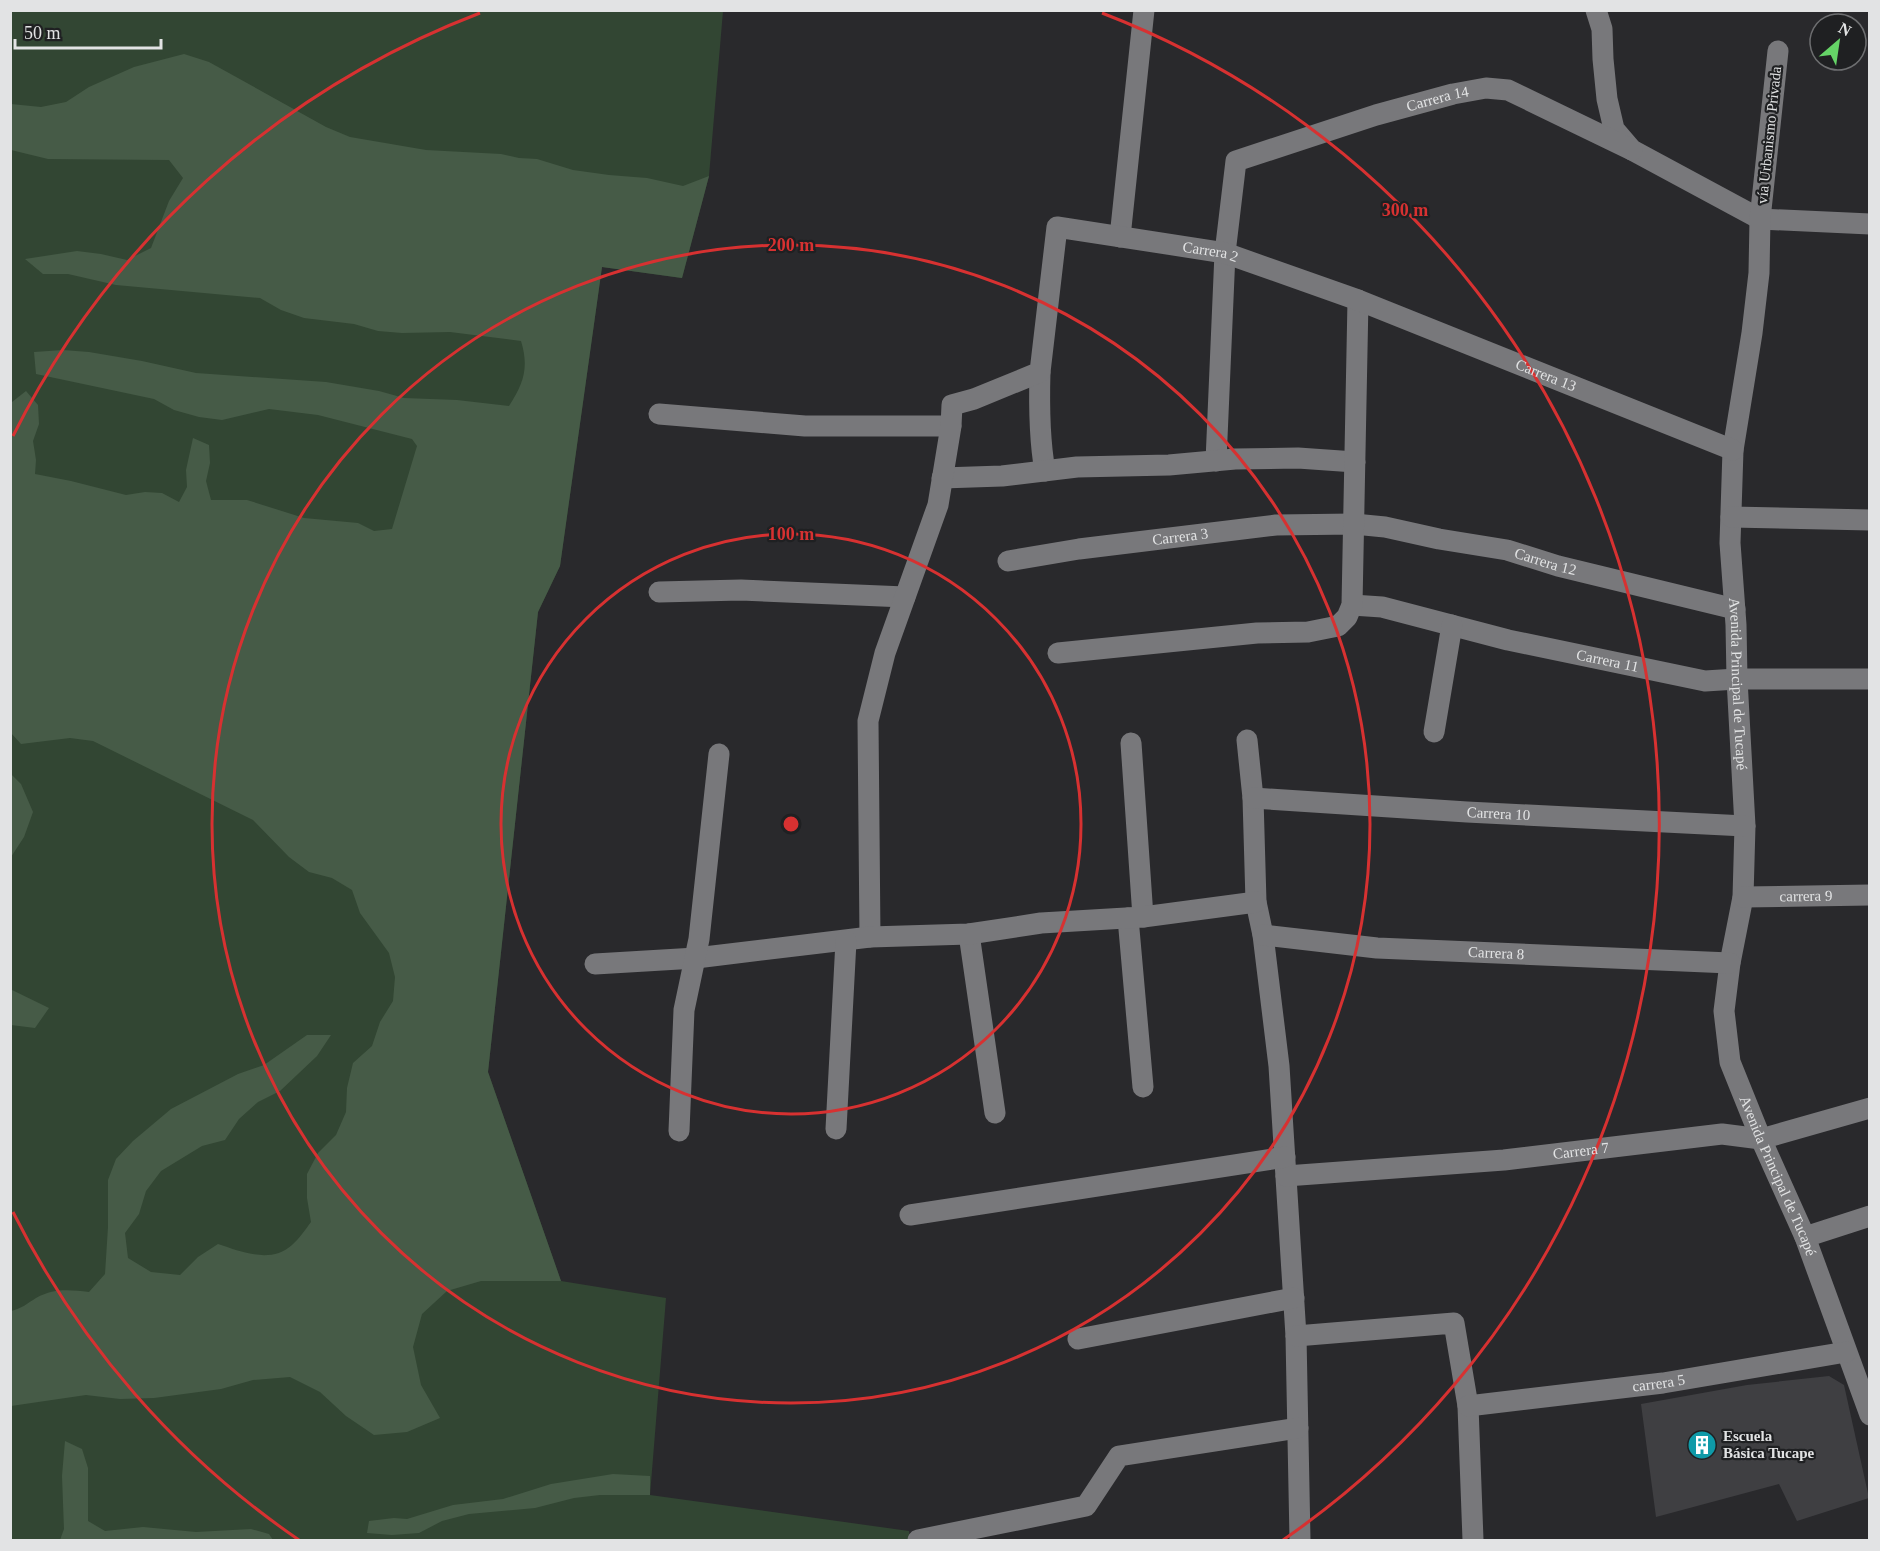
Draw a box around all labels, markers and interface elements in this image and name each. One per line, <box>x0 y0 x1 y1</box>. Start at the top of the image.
scale bar <box>15 12 160 50</box>
north arrow <box>1808 12 1868 72</box>
text: N <box>1836 19 1855 40</box>
text: 50 m <box>24 23 61 43</box>
street label: vía Urbanismo Privada <box>1754 65 1784 205</box>
street label: Carrera 14 <box>1405 83 1471 114</box>
text: 300 m <box>1382 200 1428 220</box>
text: 200 m <box>768 235 814 255</box>
street label: Carrera 2 <box>1182 239 1241 265</box>
street label: Carrera 13 <box>1513 356 1579 394</box>
text: 100 m <box>768 524 814 544</box>
street label: Carrera 3 <box>1151 525 1209 548</box>
street label: Carrera 12 <box>1513 545 1578 578</box>
street label: Avenida Principal de Tucapé <box>1726 597 1750 771</box>
street label: Carrera 11 <box>1575 646 1640 675</box>
street label: Carrera 10 <box>1466 804 1531 823</box>
centre of rings <box>781 814 801 834</box>
street label: carrera 9 <box>1779 888 1833 904</box>
street label: Carrera 8 <box>1468 944 1525 962</box>
street label: Avenida Principal de Tucapé <box>1736 1094 1819 1258</box>
street label: Carrera 7 <box>1552 1139 1610 1162</box>
street label: carrera 5 <box>1631 1371 1686 1395</box>
place label: Escuela Básica Tucape <box>1723 1428 1815 1461</box>
building icon: Escuela Básica Tucape <box>1686 1429 1718 1461</box>

